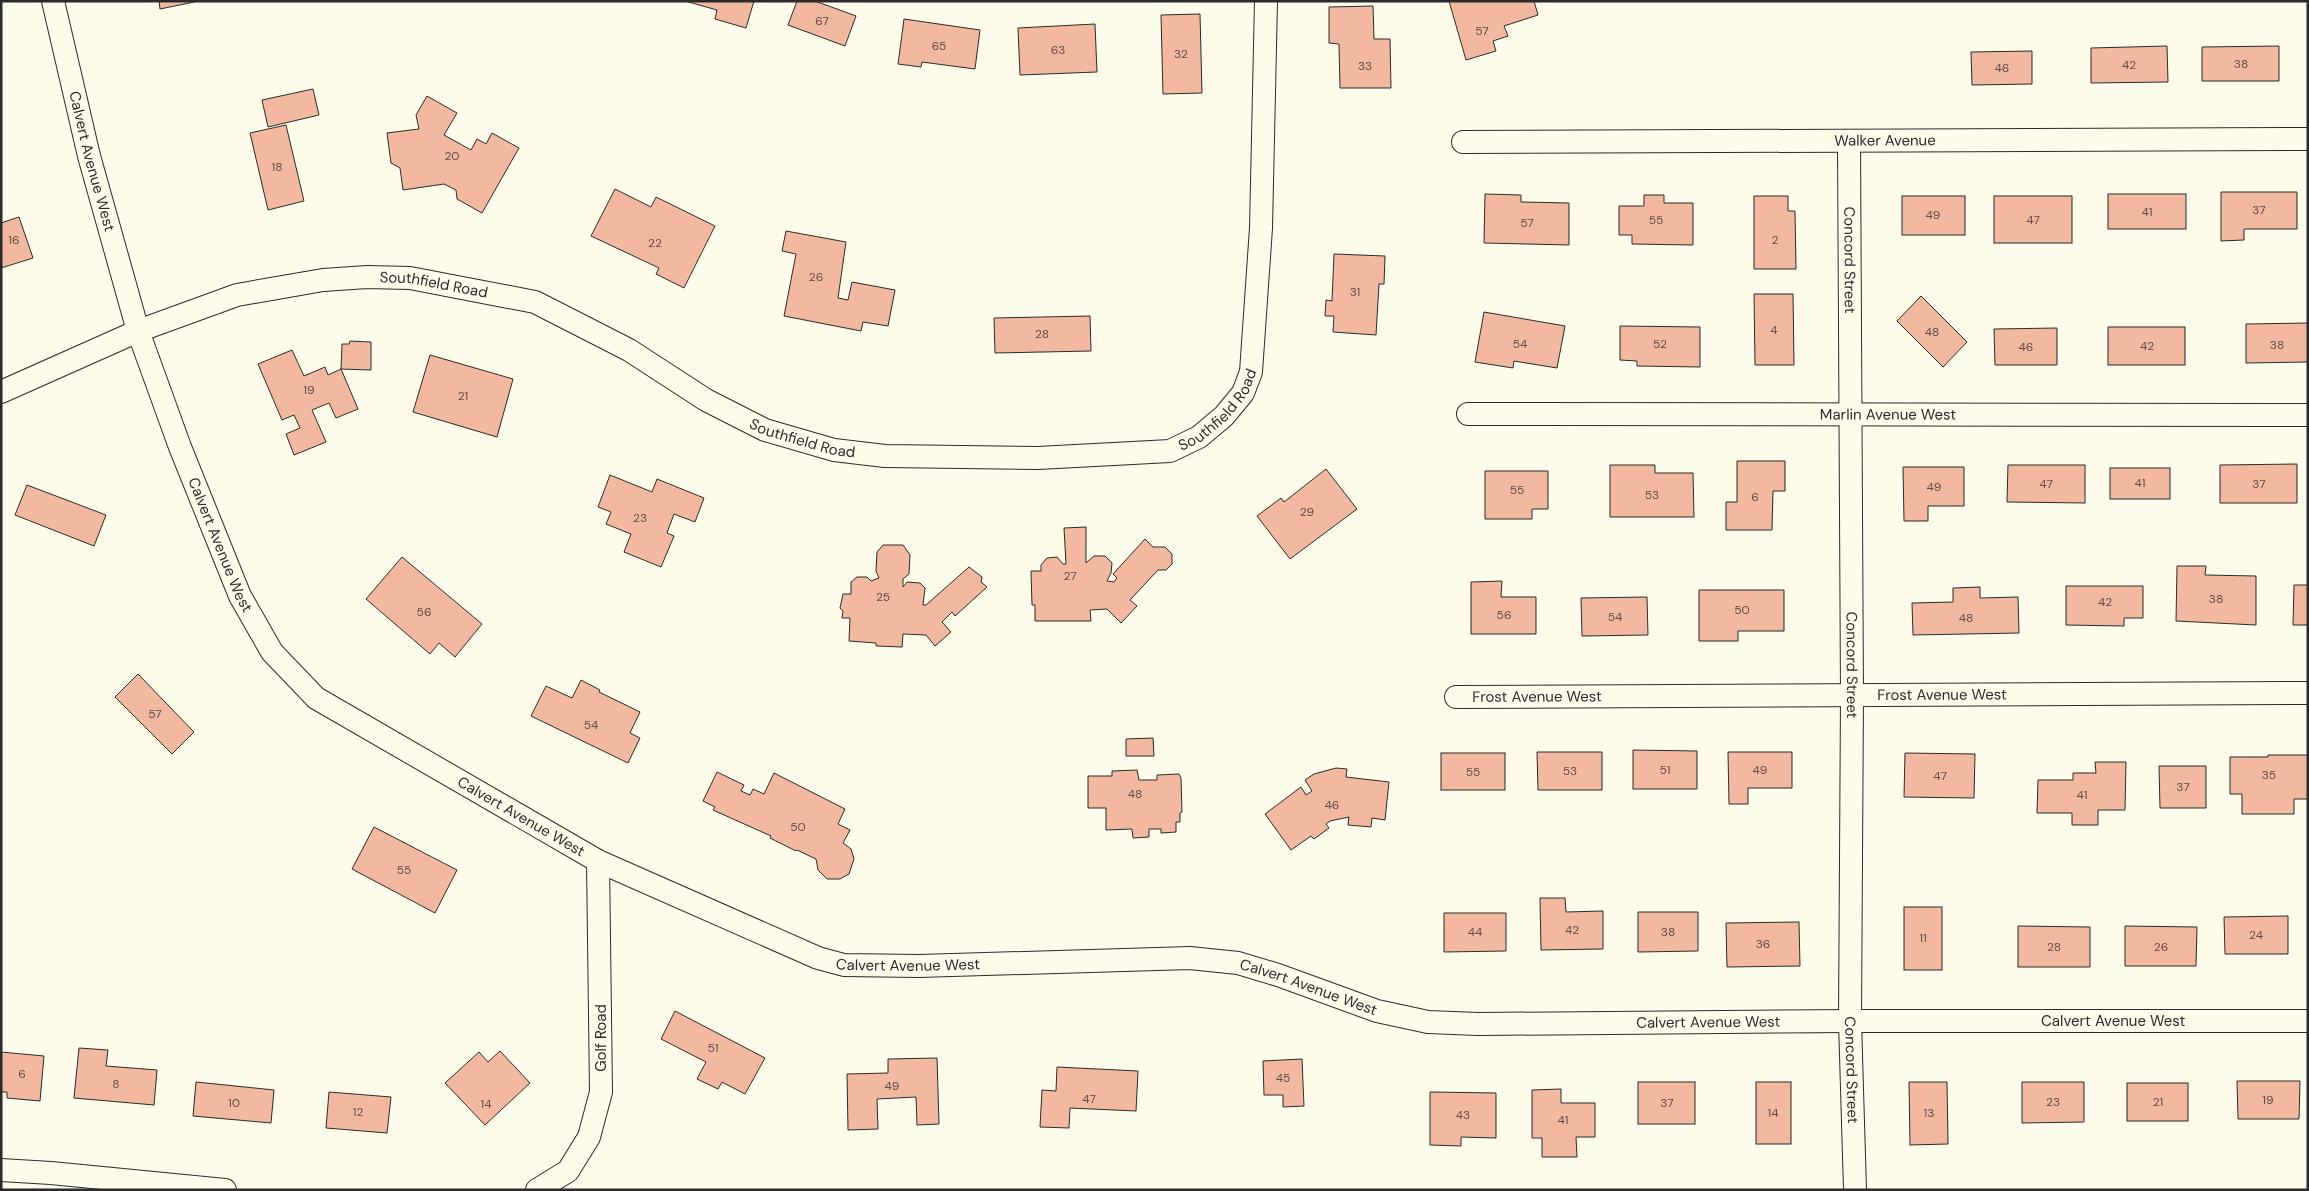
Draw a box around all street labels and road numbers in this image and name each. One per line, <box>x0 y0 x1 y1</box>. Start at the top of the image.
street label: Calvert Avenue West <box>64 89 120 234</box>
street label: Walker Avenue <box>1834 130 1936 151</box>
street label: Concord Street <box>1839 206 1860 314</box>
street label: Southfield Road <box>379 267 489 303</box>
street label: Southfield Road <box>1175 366 1261 456</box>
street label: Marlin Avenue West <box>1820 404 1956 425</box>
street label: Southfield Road <box>746 414 856 462</box>
street label: Calvert Avenue West <box>183 474 257 616</box>
street label: Concord Street <box>1842 611 1862 719</box>
street label: Frost Avenue West <box>1877 684 2007 705</box>
street label: Frost Avenue West <box>1472 686 1602 707</box>
street label: Calvert Avenue West <box>454 772 589 861</box>
street label: Calvert Avenue West <box>833 953 980 976</box>
street label: Calvert Avenue West <box>1237 954 1380 1020</box>
street label: Golf Road <box>591 1004 611 1072</box>
street label: Calvert Avenue West <box>2041 1011 2185 1031</box>
street label: Calvert Avenue West <box>1636 1012 1781 1033</box>
street label: Concord Street <box>1840 1016 1863 1124</box>

